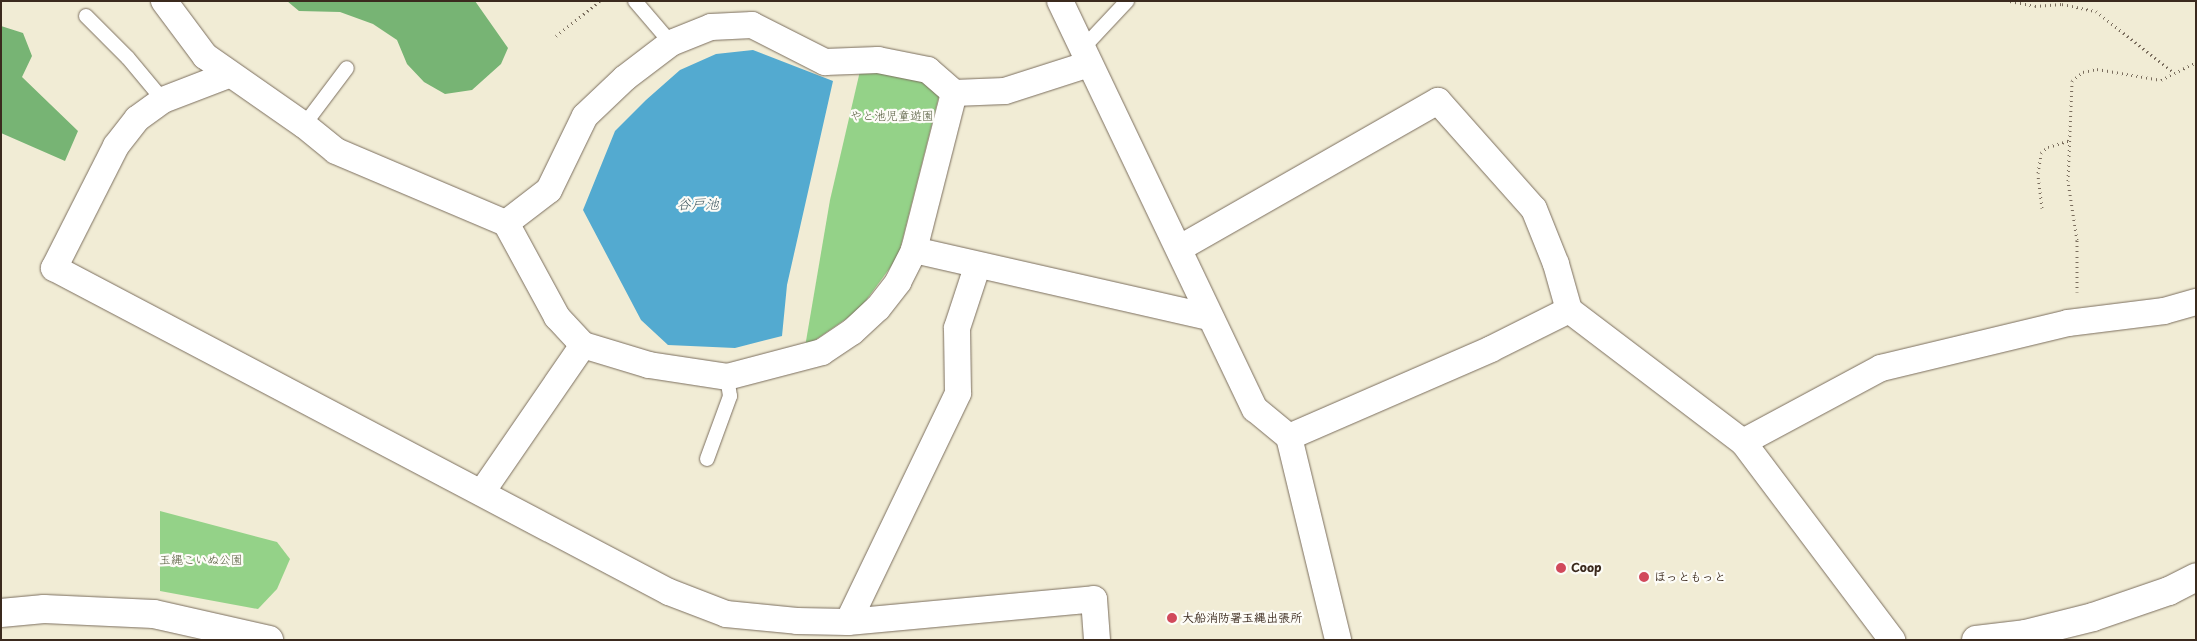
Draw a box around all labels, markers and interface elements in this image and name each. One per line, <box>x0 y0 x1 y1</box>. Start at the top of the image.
park label: やと池児童遊園 <box>850 109 934 123</box>
water label: 谷戸池 <box>677 196 719 212</box>
park label: 玉縄こいぬ公園 <box>159 553 243 567</box>
place label: Coop <box>1571 561 1602 575</box>
marker: Coop <box>1555 562 1567 574</box>
place label: ほっともっと <box>1654 570 1726 584</box>
marker: ほっともっと <box>1638 571 1650 583</box>
place label: 大船消防署玉縄出張所 <box>1182 611 1302 625</box>
marker: 大船消防署玉縄出張所 <box>1166 612 1178 624</box>

